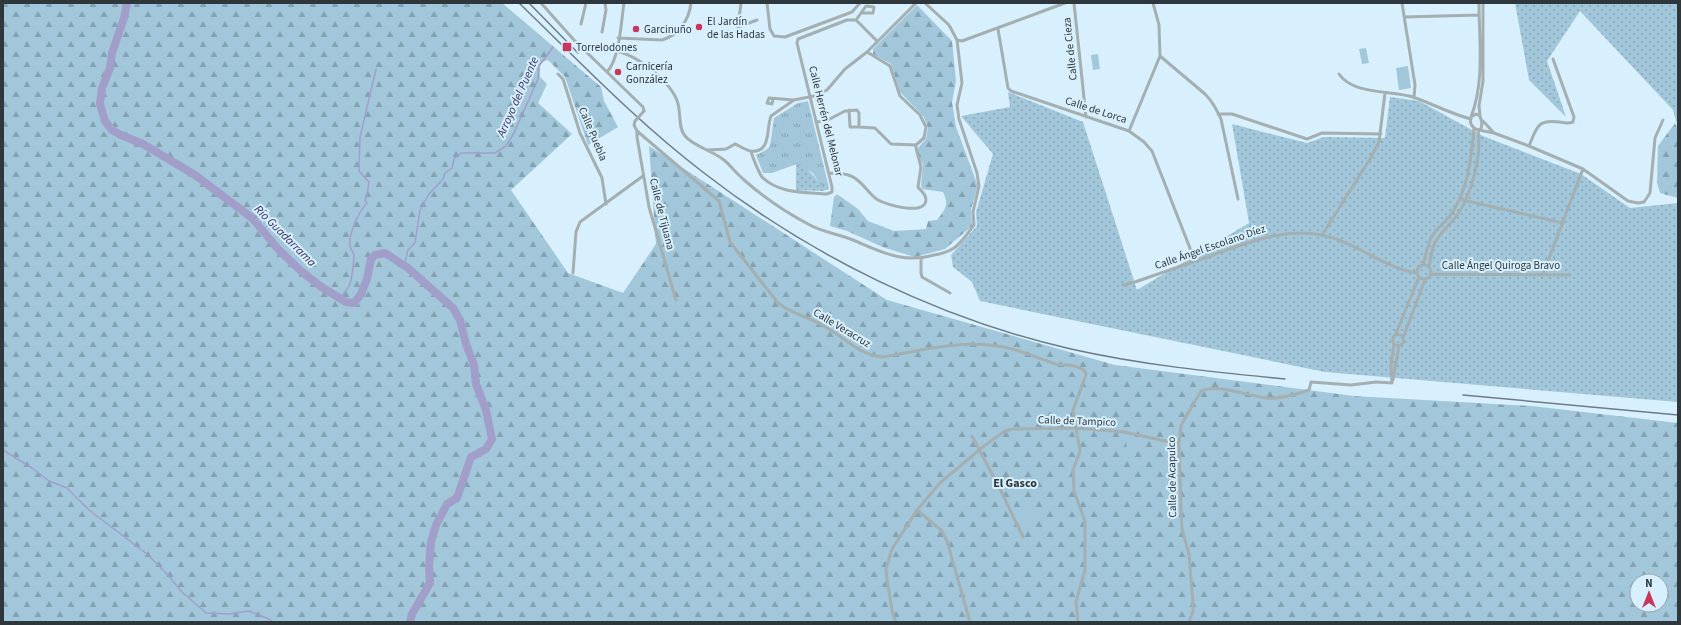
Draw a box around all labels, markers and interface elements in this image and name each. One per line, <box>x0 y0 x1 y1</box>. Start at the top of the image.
place label: El Jardín de las Hadas <box>707 14 765 42</box>
street label: Calle de Cieza <box>1059 17 1081 81</box>
place label: Garcinuño <box>644 22 692 37</box>
marker: El Jardín de las Hadas <box>694 22 704 32</box>
marker: Garcinuño <box>631 24 641 34</box>
place label: Torrelodones <box>576 40 637 55</box>
marker: Torrelodones <box>561 41 573 53</box>
water label: Arroyo del Puente <box>492 54 543 141</box>
place label: Carnicería González <box>626 59 673 87</box>
street label: Calle Herrén del Melonar <box>805 64 847 178</box>
marker: Carnicería González <box>613 67 623 77</box>
street label: Calle de Lorca <box>1063 93 1129 127</box>
street label: Calle Puebla <box>575 105 611 163</box>
street label: Calle de Tijuana <box>646 177 678 251</box>
water label: Río Guadarrama <box>250 201 320 271</box>
street label: Calle Ángel Escolano Díez <box>1153 221 1268 273</box>
street label: Calle Ángel Quiroga Bravo <box>1442 258 1560 273</box>
street label: Calle Veracruz <box>810 305 874 351</box>
street label: Calle de Tampico <box>1038 412 1116 430</box>
street label: Calle de Acapulco <box>1164 436 1180 518</box>
district label: El Gasco <box>993 475 1037 492</box>
north arrow <box>1629 573 1669 613</box>
text: N <box>1645 576 1653 591</box>

